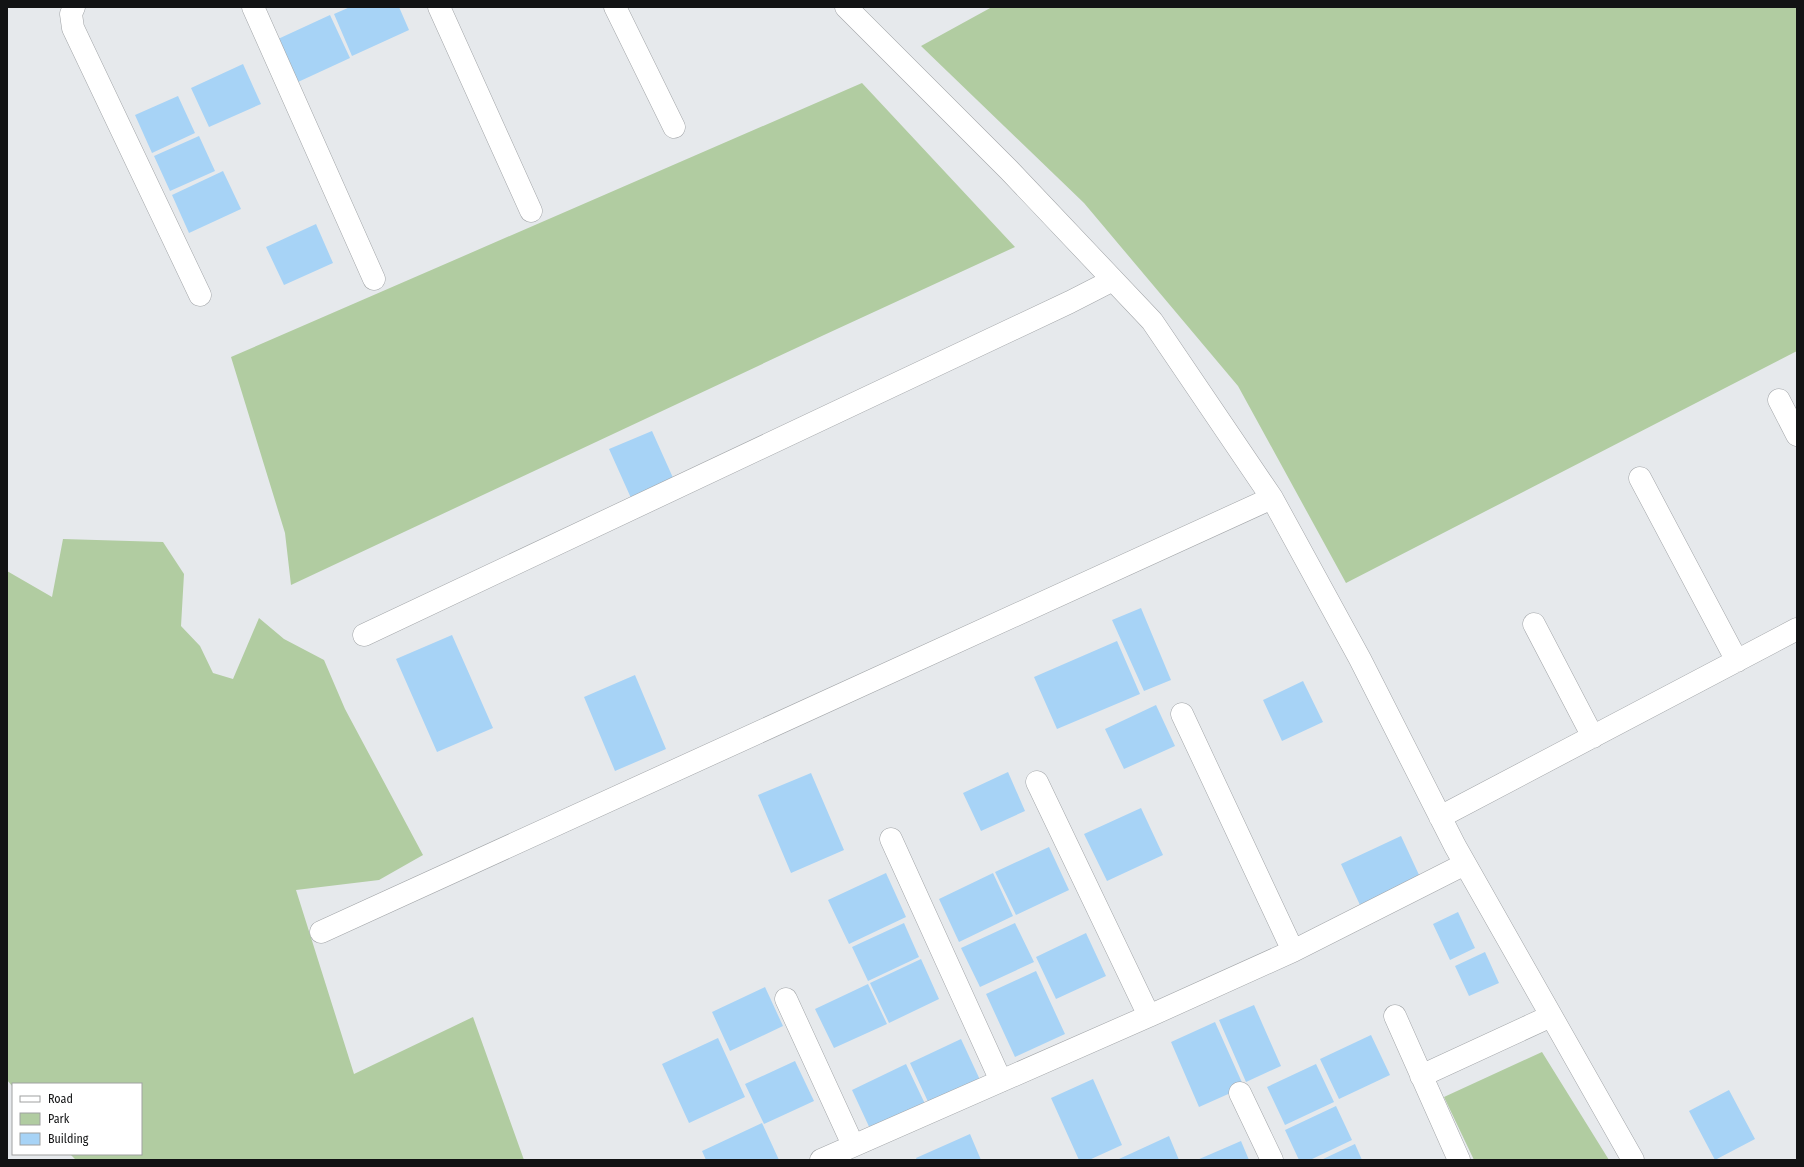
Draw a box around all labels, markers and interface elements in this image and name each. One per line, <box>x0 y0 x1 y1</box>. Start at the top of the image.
legend <box>12 1083 142 1155</box>
text: Road <box>48 1092 73 1106</box>
text: Park <box>48 1112 70 1126</box>
text: Building <box>48 1132 89 1146</box>

